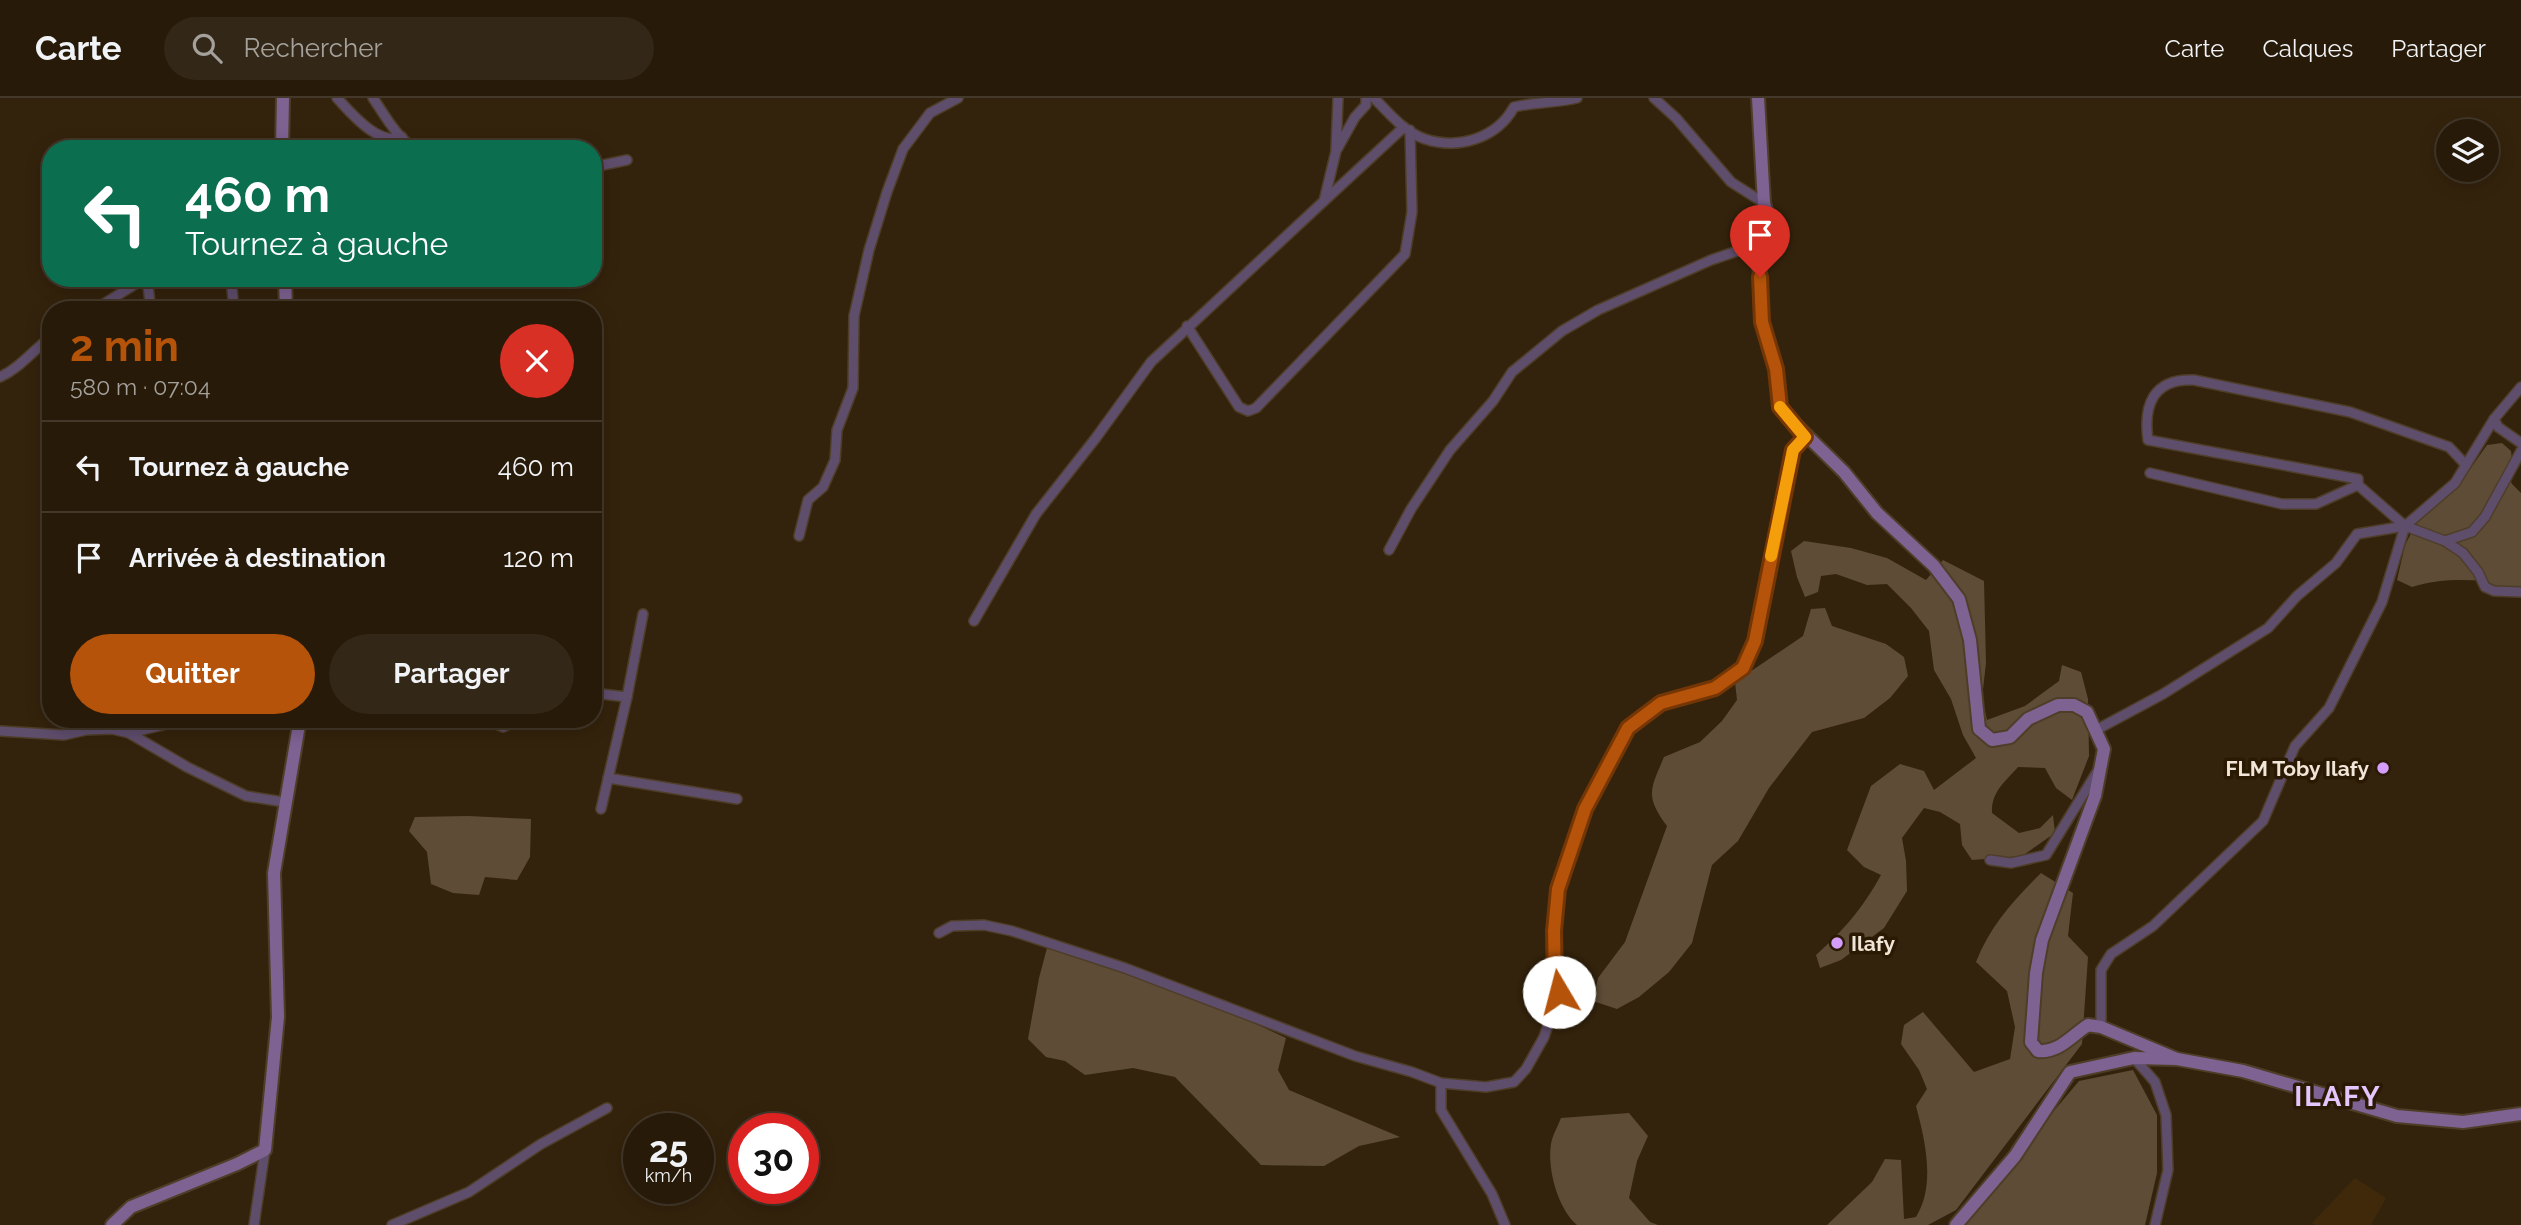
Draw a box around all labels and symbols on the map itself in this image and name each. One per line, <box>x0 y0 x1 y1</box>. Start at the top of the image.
pin <box>1730 205 1790 277</box>
place label: FLM Toby Ilafy <box>2225 756 2369 781</box>
marker: FLM Toby Ilafy <box>2375 760 2391 776</box>
place label: Ilafy <box>1851 931 1895 956</box>
marker: Ilafy <box>1829 935 1845 951</box>
position arrow <box>1522 955 1596 1029</box>
district label: ILAFY <box>2294 1080 2382 1113</box>
speed limit sign: 30 <box>728 1113 819 1204</box>

